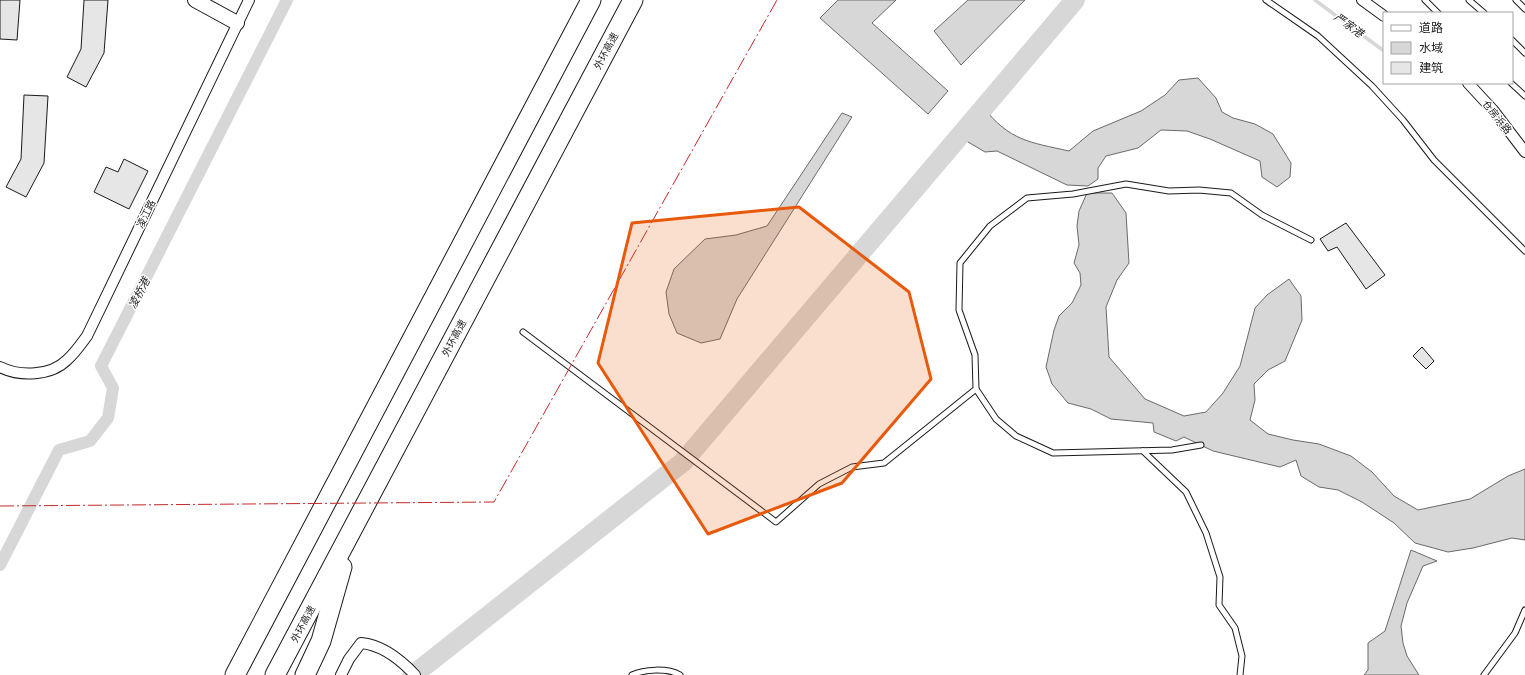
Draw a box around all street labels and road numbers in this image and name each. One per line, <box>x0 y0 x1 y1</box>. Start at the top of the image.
street label: 外环高速 <box>591 30 621 72</box>
street label: 仓房浜路 <box>1479 97 1515 137</box>
street label: 凌江路 <box>134 198 158 230</box>
street label: 外环高速 <box>439 317 469 359</box>
street label: 外环高速 <box>288 603 318 645</box>

